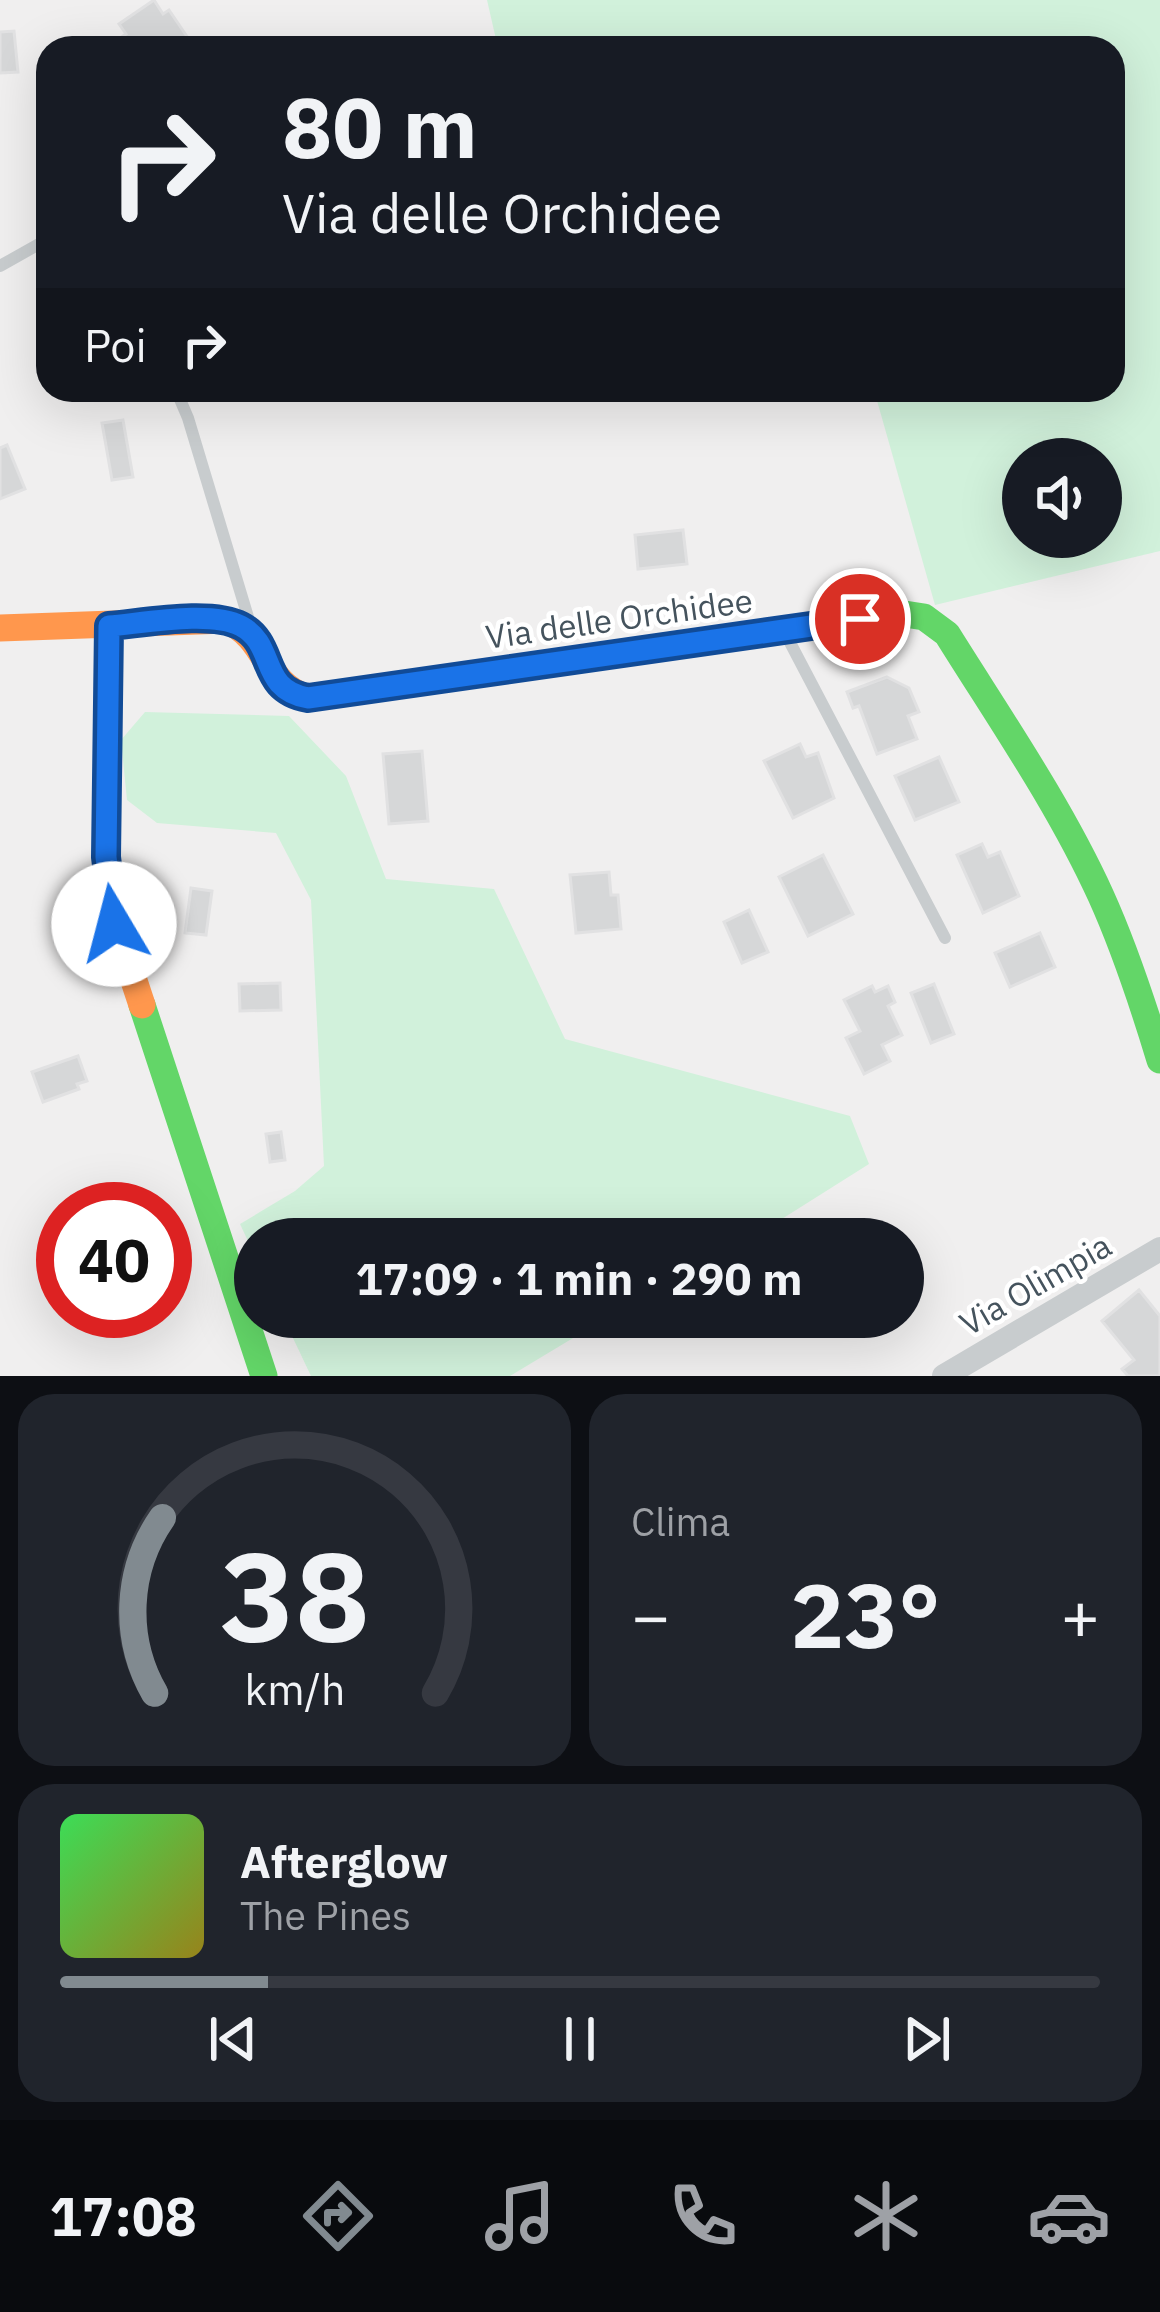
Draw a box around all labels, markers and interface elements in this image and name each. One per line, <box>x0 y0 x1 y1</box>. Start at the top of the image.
text: 80 m <box>282 72 478 181</box>
icon: right <box>84 84 240 240</box>
text: Via delle Orchidee <box>282 178 722 248</box>
icon: right <box>171 312 237 378</box>
text: Poi <box>84 316 147 374</box>
map controls <box>1002 438 1122 558</box>
button: sound <box>1002 438 1122 558</box>
pin <box>809 568 911 670</box>
street label: Via delle Orchidee <box>483 578 755 658</box>
icon: arrive <box>827 586 893 652</box>
position arrow <box>51 861 177 987</box>
speed limit sign: 40 <box>36 1182 192 1338</box>
street label: Via Olimpia <box>951 1223 1119 1345</box>
text: 17:09 · 1 min · 290 m <box>356 1249 802 1307</box>
text: Clima <box>631 1496 730 1547</box>
text: 38 <box>220 1514 369 1676</box>
text: 23° <box>790 1556 941 1673</box>
text: − <box>631 1572 671 1658</box>
text: + <box>1060 1572 1100 1658</box>
text: km/h <box>244 1661 345 1717</box>
text: Afterglow <box>240 1832 448 1890</box>
text: The Pines <box>240 1890 411 1941</box>
icon: previous <box>200 2006 266 2072</box>
icon: pause <box>547 2006 613 2072</box>
icon: next <box>894 2006 960 2072</box>
icon: directions <box>296 2174 380 2258</box>
icon: music <box>478 2174 562 2258</box>
icon: phone <box>661 2174 745 2258</box>
icon: climate <box>844 2174 928 2258</box>
icon: car <box>1027 2174 1111 2258</box>
text: 17:08 <box>49 2181 197 2251</box>

